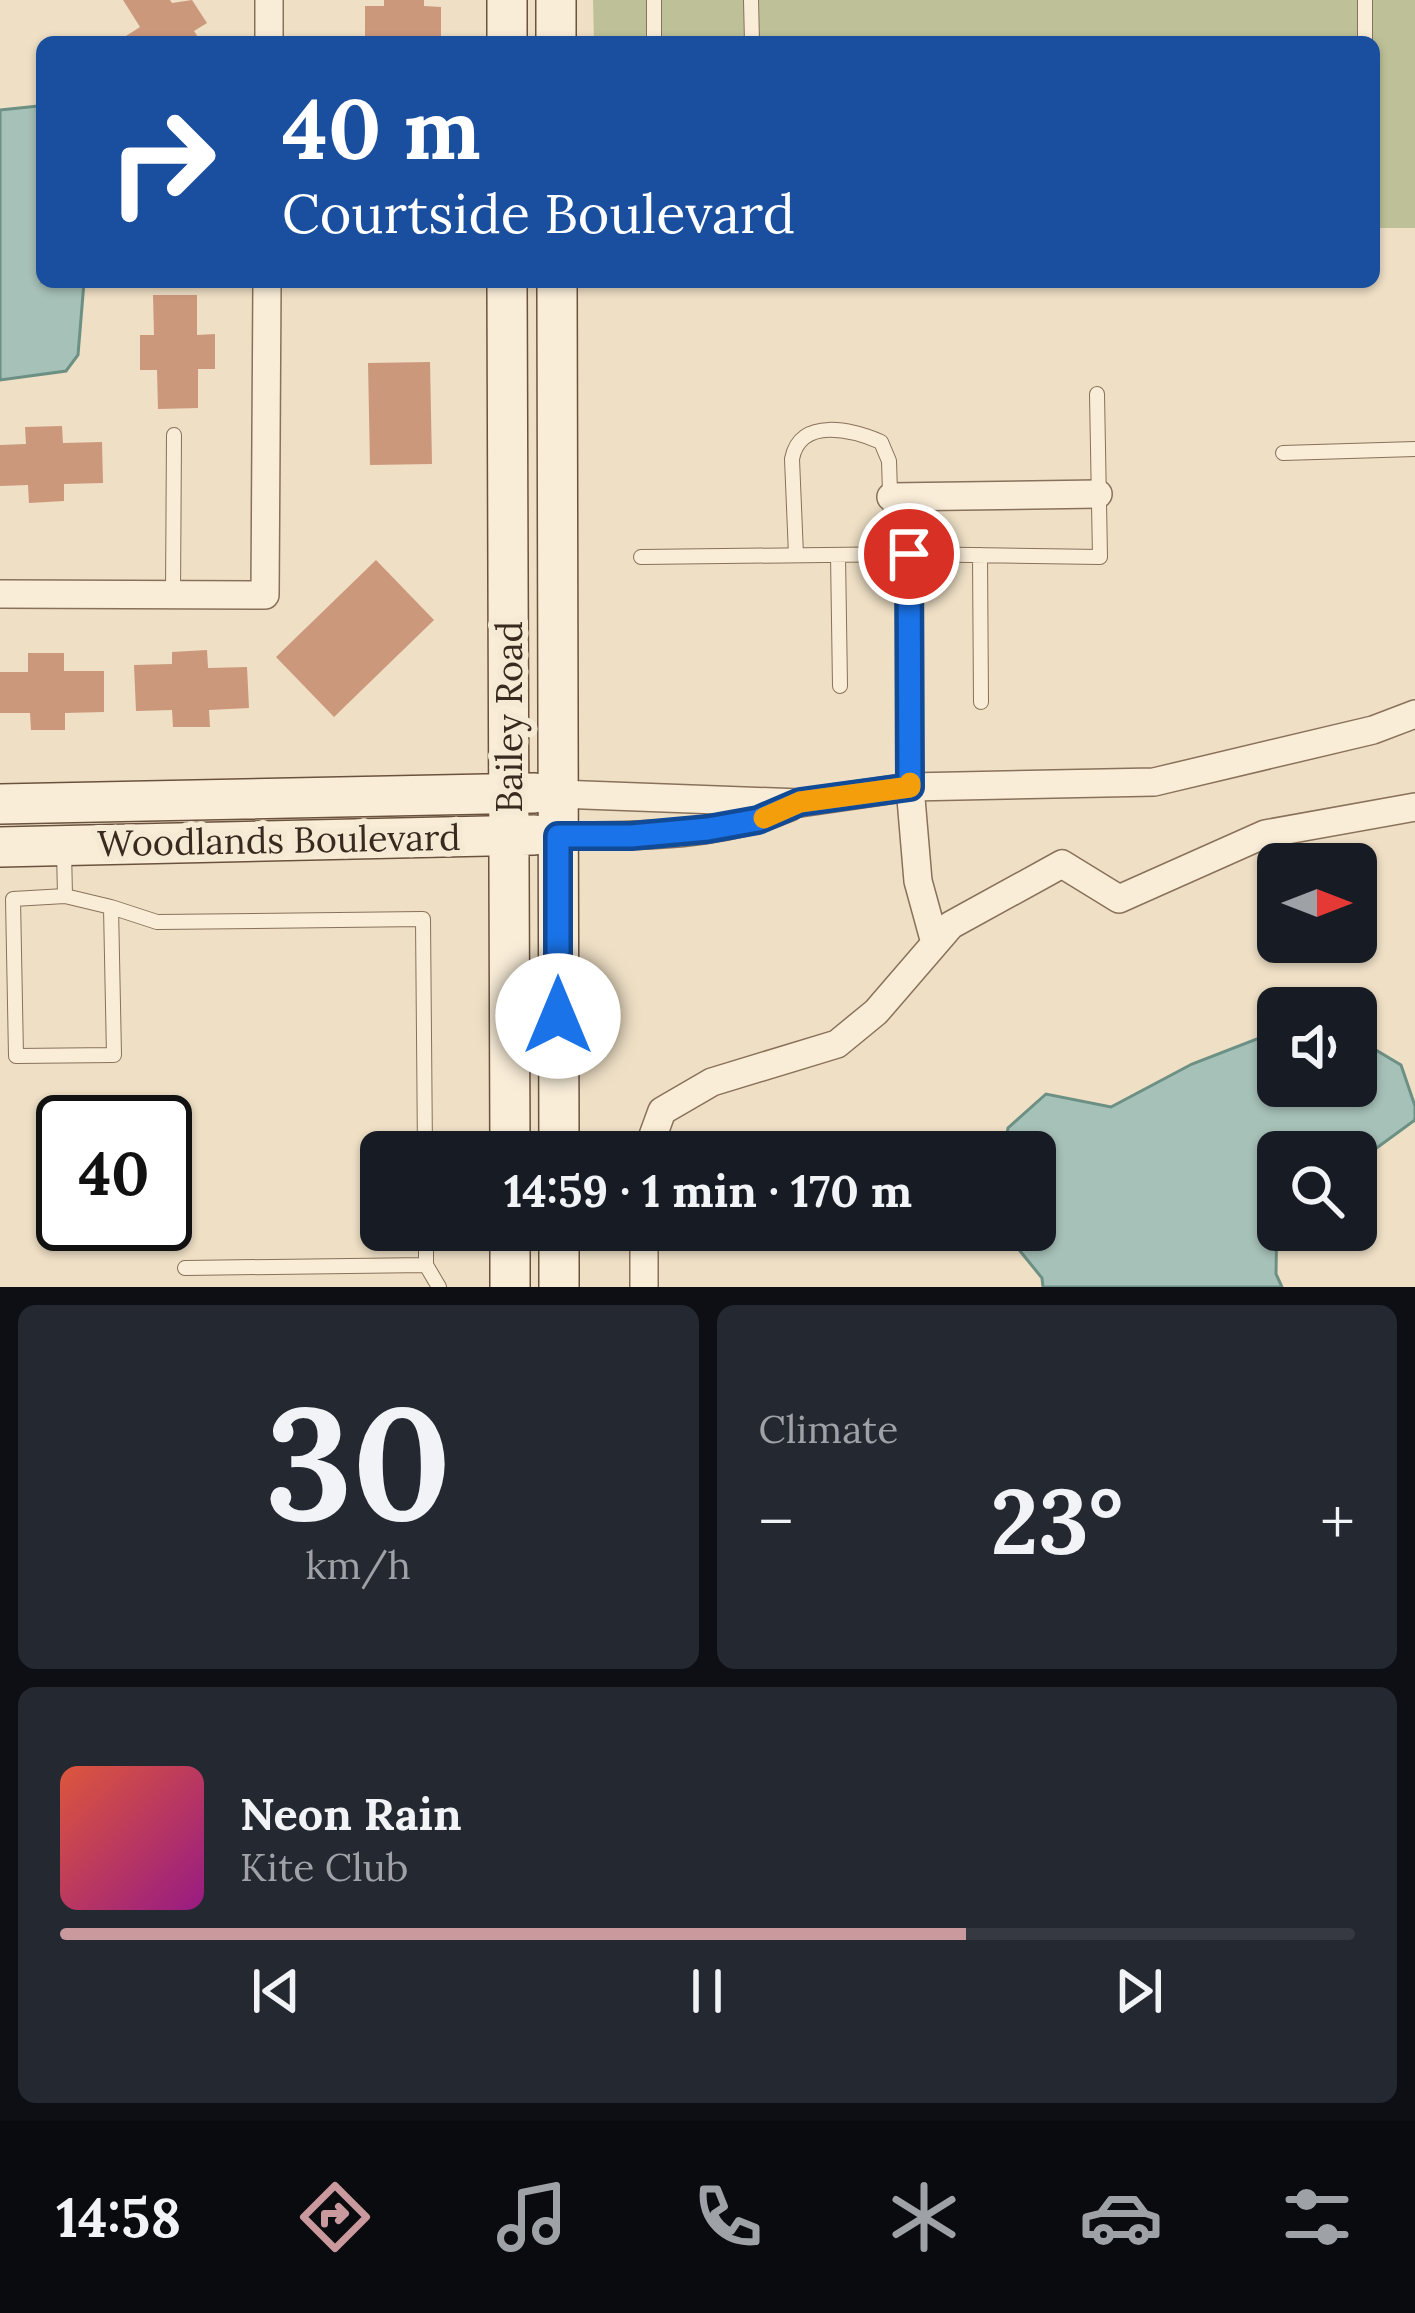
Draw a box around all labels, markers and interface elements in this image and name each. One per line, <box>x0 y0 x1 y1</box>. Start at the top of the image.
text: 40 m <box>282 74 481 182</box>
icon: right <box>84 84 240 240</box>
text: Courtside Boulevard <box>282 179 795 248</box>
pin <box>858 503 960 605</box>
icon: arrive <box>876 521 942 587</box>
street label: Bailey Road <box>486 621 532 813</box>
street label: Woodlands Boulevard <box>97 814 461 866</box>
north arrow <box>1257 843 1377 963</box>
map controls <box>1257 843 1377 1251</box>
position arrow <box>495 953 621 1079</box>
button: sound <box>1257 987 1377 1107</box>
speed limit sign: 40 <box>36 1095 192 1251</box>
button: search <box>1257 1131 1377 1251</box>
text: 14:59 · 1 min · 170 m <box>504 1162 912 1219</box>
text: 30 <box>265 1362 452 1562</box>
text: Climate <box>759 1404 898 1454</box>
text: 23° <box>990 1463 1123 1579</box>
text: − <box>759 1479 793 1563</box>
text: + <box>1320 1479 1355 1563</box>
text: km/h <box>306 1540 411 1590</box>
text: Neon Rain <box>240 1785 462 1842</box>
text: Kite Club <box>240 1842 409 1892</box>
icon: previous <box>243 1958 309 2024</box>
icon: pause <box>674 1958 740 2024</box>
icon: next <box>1106 1958 1172 2024</box>
icon: directions <box>293 2175 377 2259</box>
icon: music <box>490 2175 574 2259</box>
icon: phone <box>686 2175 770 2259</box>
icon: climate <box>882 2175 966 2259</box>
icon: car <box>1079 2175 1163 2259</box>
icon: filters <box>1275 2175 1359 2259</box>
text: 14:58 <box>56 2183 181 2252</box>

